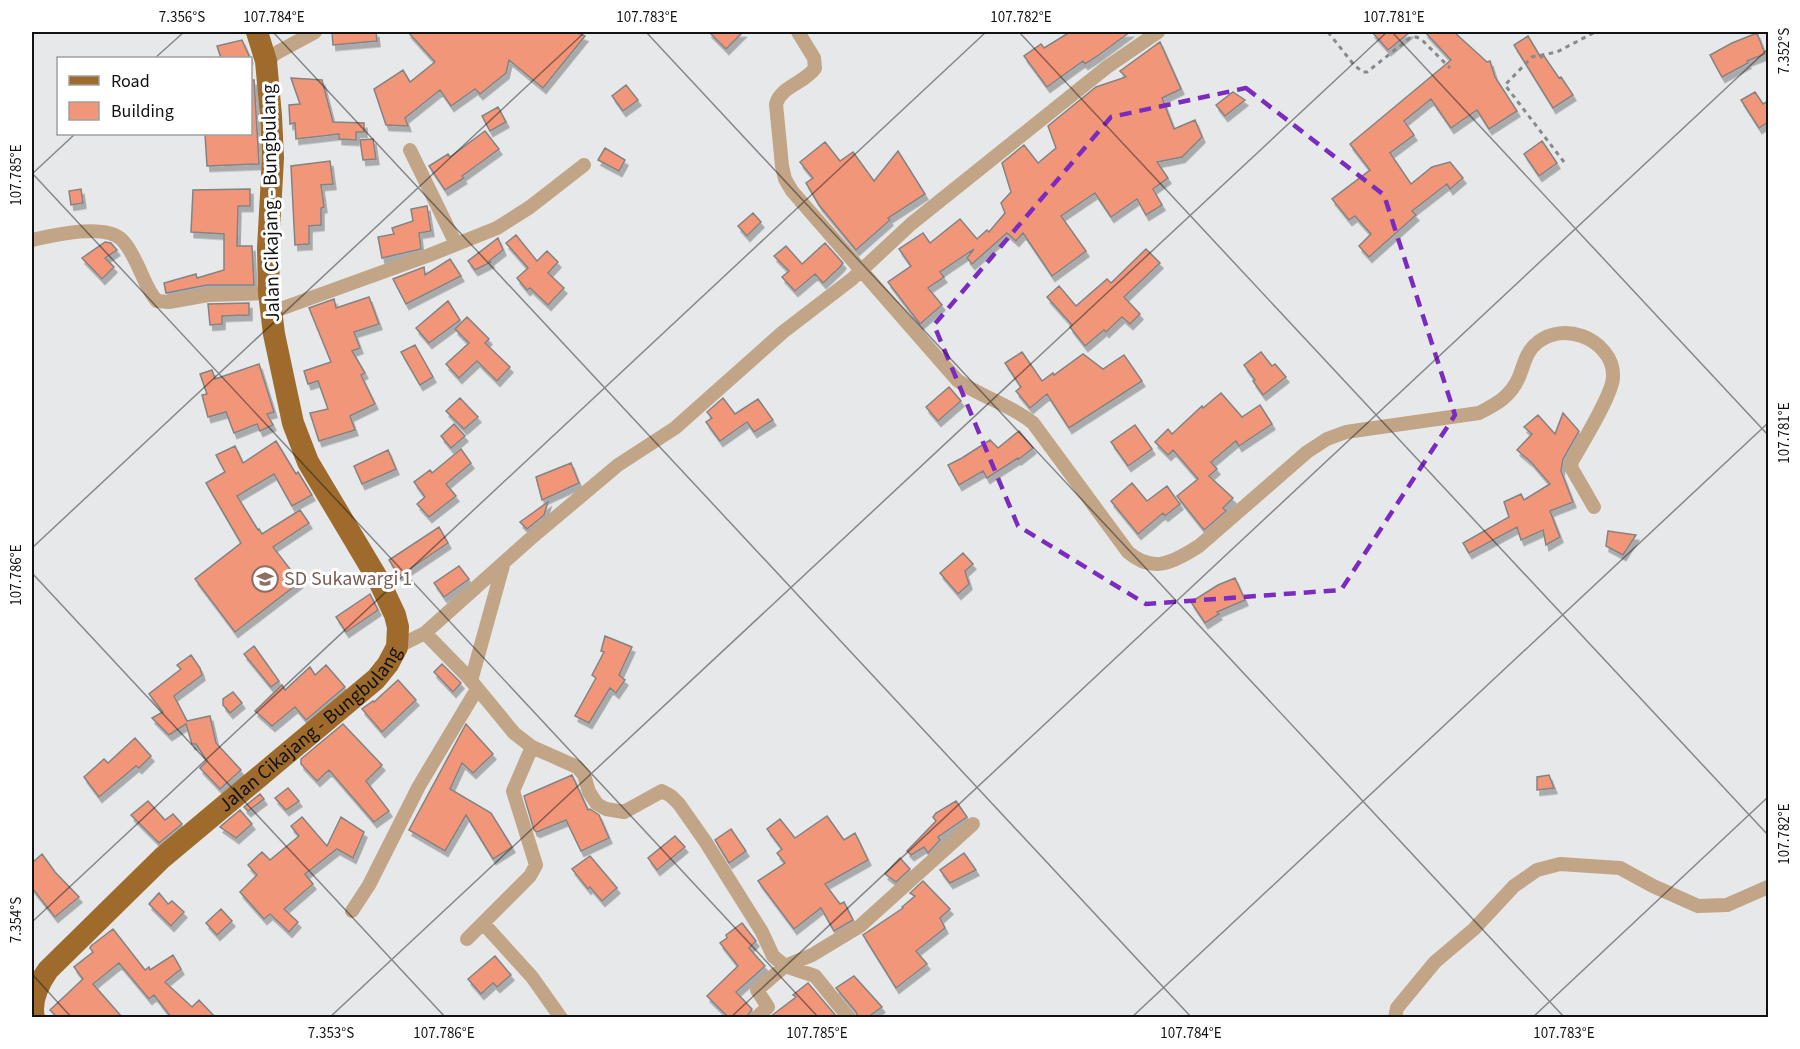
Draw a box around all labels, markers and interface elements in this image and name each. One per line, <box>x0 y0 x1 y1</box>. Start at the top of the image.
text: 7.356°S <box>159 7 205 28</box>
text: 107.784°E <box>243 7 305 28</box>
text: 107.783°E <box>616 7 678 28</box>
text: 107.782°E <box>990 7 1052 28</box>
text: 107.781°E <box>1363 7 1425 28</box>
text: 7.352°S <box>1774 28 1795 74</box>
legend <box>57 57 252 135</box>
text: Road <box>111 69 150 94</box>
street label: Jalan Cikajang - Bungbulang <box>255 84 287 322</box>
text: Building <box>111 99 174 124</box>
text: 107.785°E <box>6 144 27 206</box>
text: 107.781°E <box>1774 402 1795 464</box>
text: 107.786°E <box>6 544 27 606</box>
school or university icon: SD Sukawargi 1 <box>250 564 280 594</box>
place label: SD Sukawargi 1 <box>284 565 412 593</box>
street label: Jalan Cikajang - Bungbulang <box>213 642 409 819</box>
text: 107.782°E <box>1774 803 1795 865</box>
text: 7.354°S <box>6 897 27 943</box>
text: 7.353°S <box>308 1023 354 1044</box>
text: 107.786°E <box>413 1023 475 1044</box>
text: 107.785°E <box>786 1023 848 1044</box>
text: 107.784°E <box>1160 1023 1222 1044</box>
text: 107.783°E <box>1533 1023 1595 1044</box>

